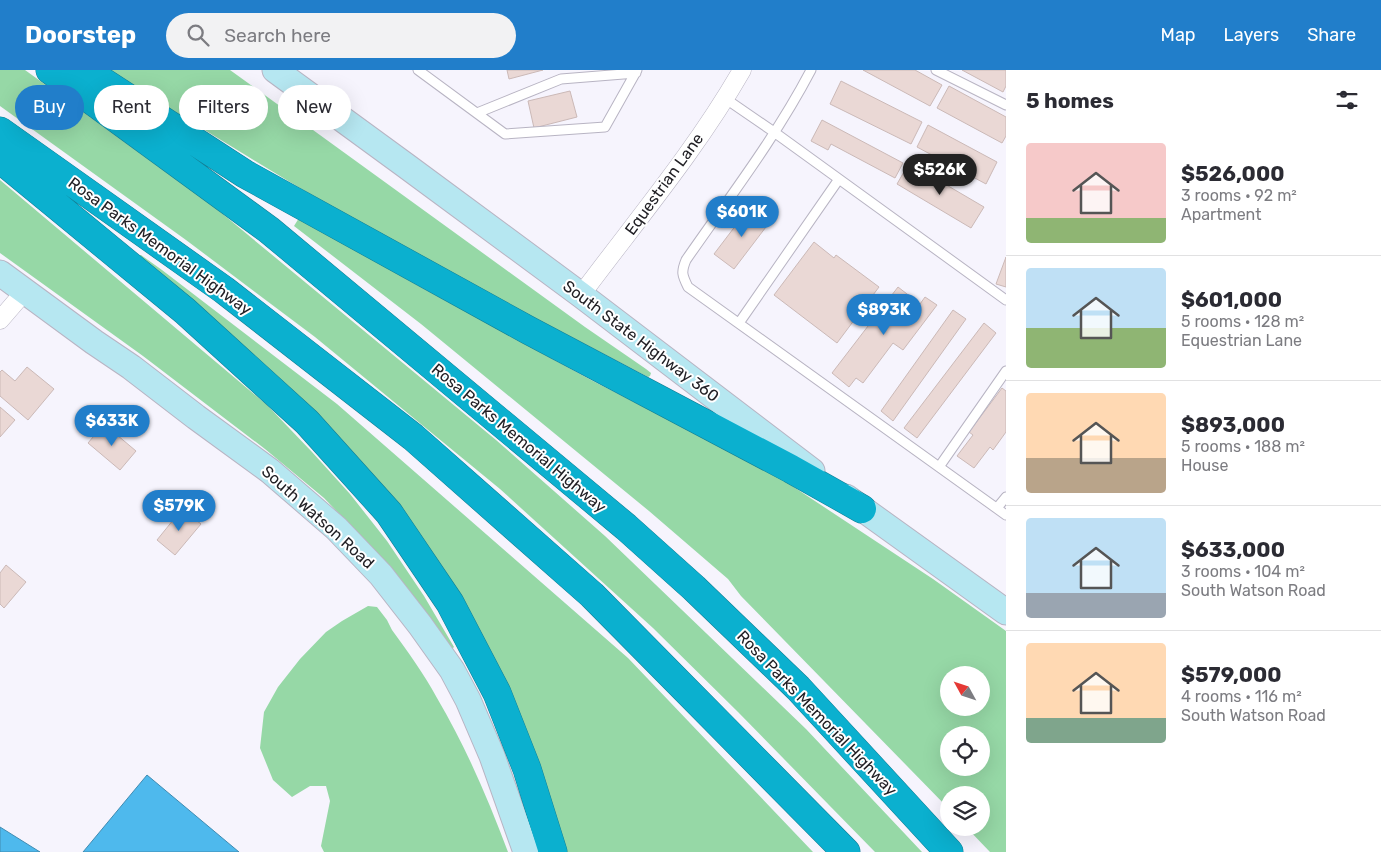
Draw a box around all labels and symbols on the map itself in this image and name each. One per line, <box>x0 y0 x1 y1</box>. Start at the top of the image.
street label: Equestrian Lane <box>621 129 707 239</box>
pin: $526K <box>905 154 975 196</box>
street label: Rosa Parks Memorial Highway <box>65 173 255 319</box>
pin: $601K <box>707 196 777 238</box>
street label: South State Highway 360 <box>559 276 723 406</box>
pin: $893K <box>849 294 919 336</box>
street label: Rosa Parks Memorial Highway <box>428 359 610 517</box>
pin: $633K <box>77 404 147 447</box>
street label: South Watson Road <box>258 462 378 572</box>
pin: $579K <box>144 490 214 532</box>
street label: Rosa Parks Memorial Highway <box>733 627 901 800</box>
north arrow <box>940 666 990 716</box>

